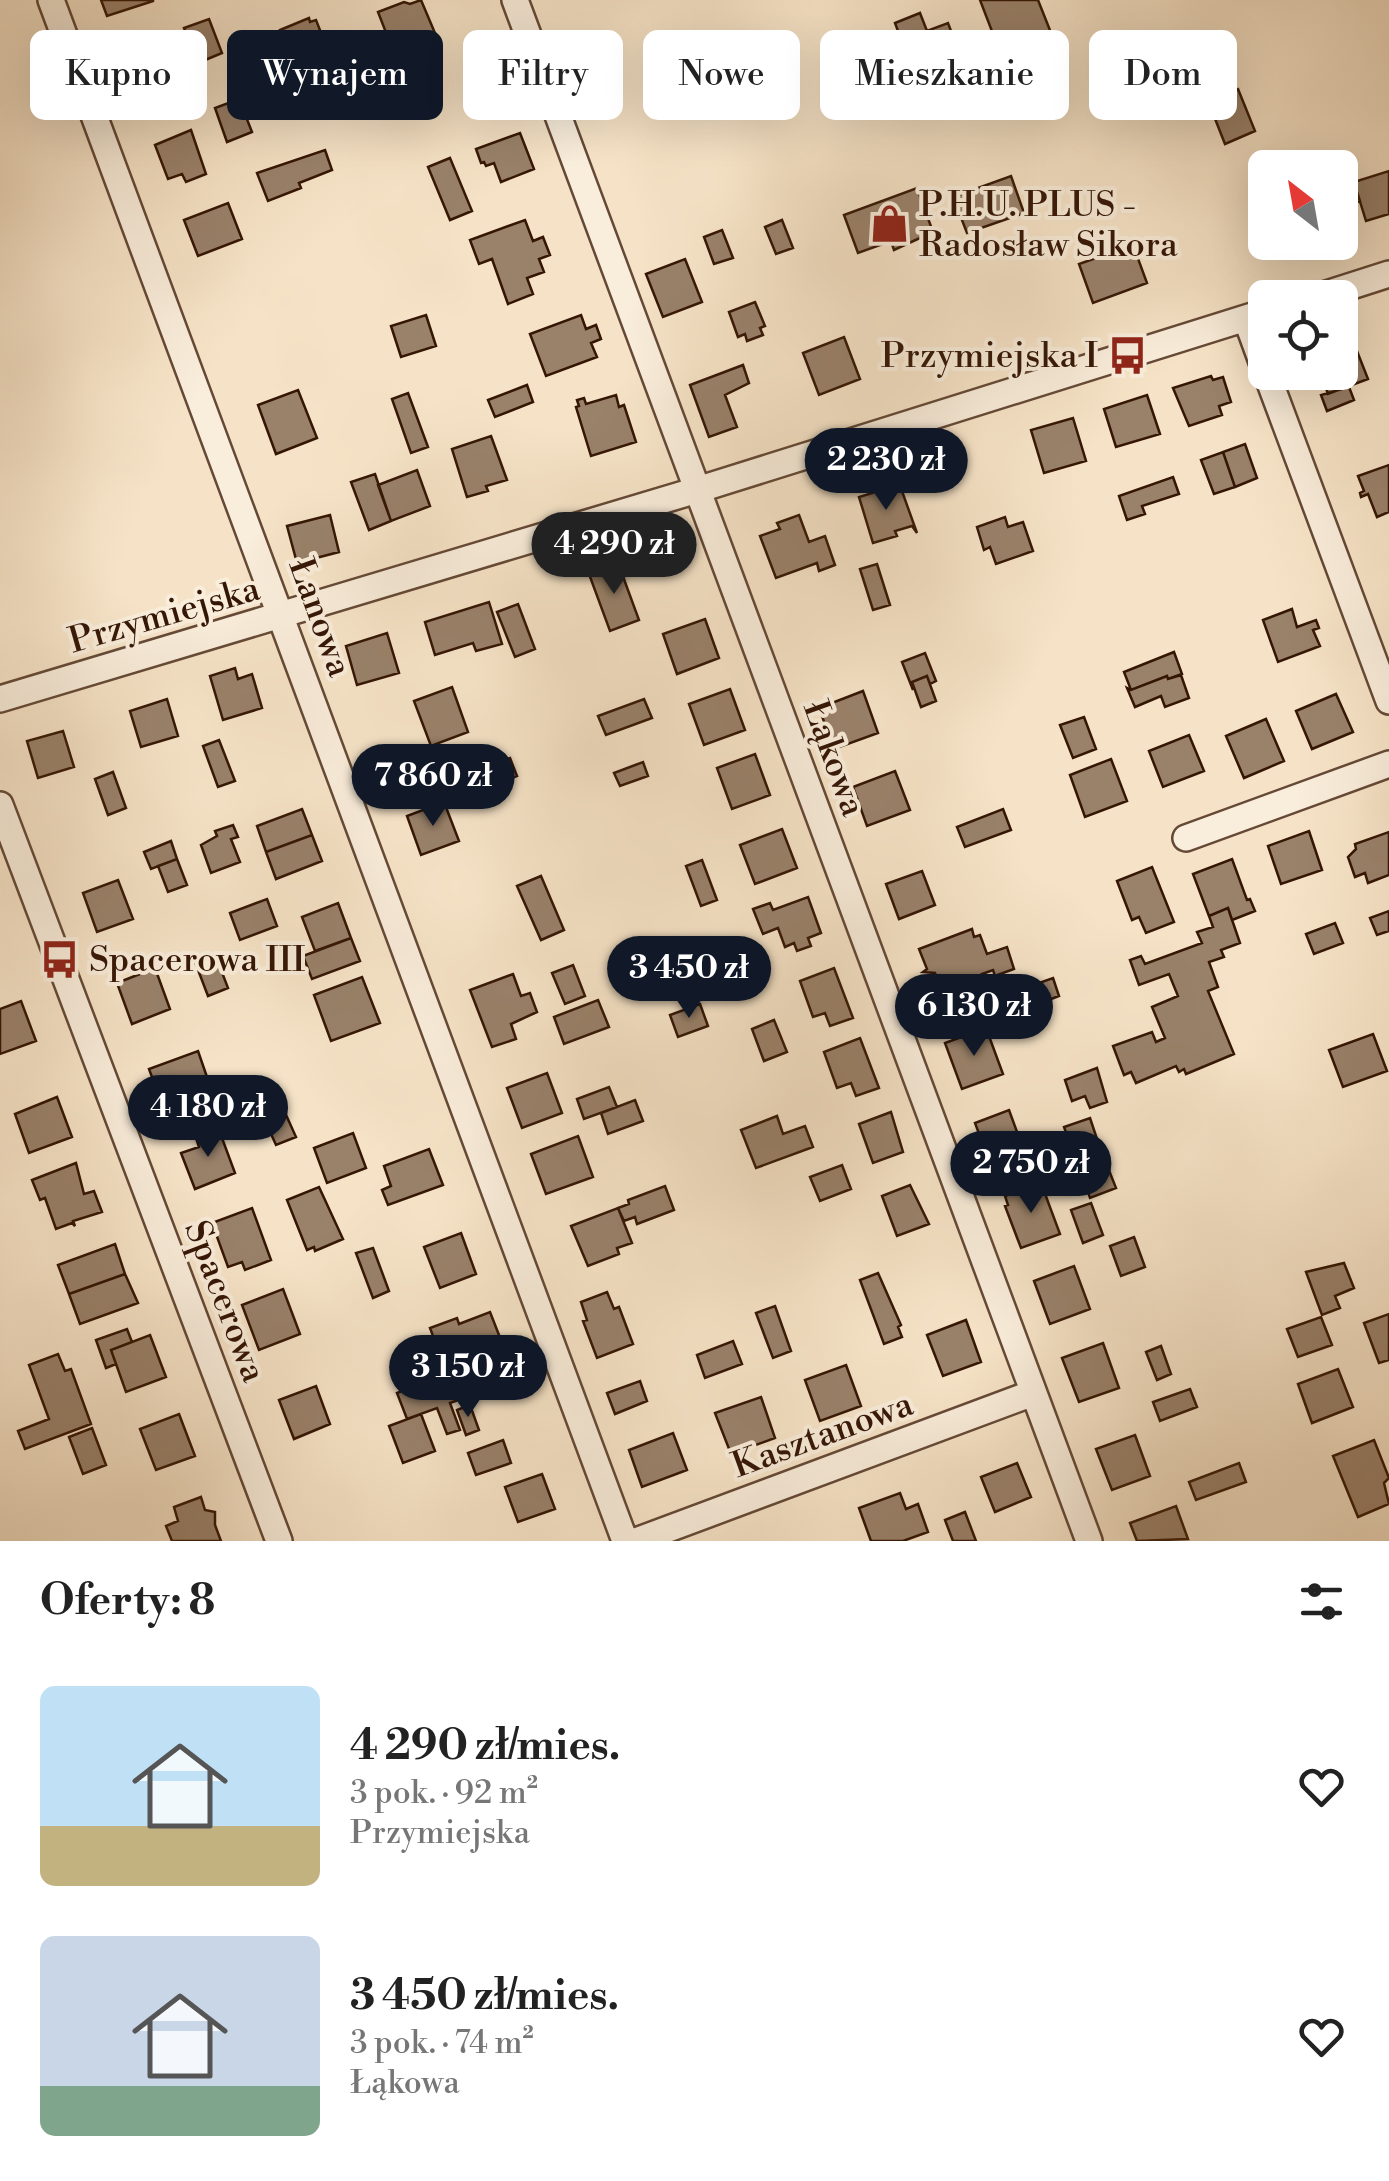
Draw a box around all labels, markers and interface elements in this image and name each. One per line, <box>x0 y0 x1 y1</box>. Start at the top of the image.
chip: Kupno <box>30 30 207 120</box>
chip: Wynajem <box>227 30 443 120</box>
chip: Filtry <box>463 30 623 120</box>
chip: Nowe <box>643 30 800 120</box>
chip: Mieszkanie <box>820 30 1069 120</box>
chip: Dom <box>1089 30 1237 120</box>
north arrow <box>1248 150 1358 260</box>
map controls <box>1248 150 1358 390</box>
place label: P.H.U. PLUS - Radosław Sikora <box>919 184 1178 267</box>
shop icon: P.H.U. PLUS - Radosław Sikora <box>868 203 910 245</box>
button: locate <box>1248 280 1358 390</box>
bus stop icon: Przymiejska I <box>1107 334 1149 376</box>
place label: Przymiejska I <box>881 335 1098 378</box>
pin: 2 230 zł <box>783 428 989 513</box>
text: 2 230 zł <box>827 440 945 480</box>
pin: 4 290 zł <box>511 512 717 597</box>
text: 4 290 zł <box>554 524 674 564</box>
street label: Łanowa <box>278 552 361 683</box>
street label: Przymiejska <box>64 568 265 663</box>
street label: Łąkowa <box>793 695 874 822</box>
pin: 7 860 zł <box>330 744 536 829</box>
text: 7 860 zł <box>374 756 492 796</box>
pin: 3 450 zł <box>586 936 792 1021</box>
bus stop icon: Spacerowa III <box>38 938 80 980</box>
place label: Spacerowa III <box>89 939 305 982</box>
text: 3 450 zł <box>629 948 749 988</box>
pin: 6 130 zł <box>871 974 1077 1059</box>
text: 6 130 zł <box>917 986 1031 1026</box>
pin: 4 180 zł <box>105 1075 311 1160</box>
text: 4 180 zł <box>150 1087 266 1127</box>
pin: 2 750 zł <box>928 1131 1134 1216</box>
text: 2 750 zł <box>972 1143 1090 1183</box>
street label: Spacerowa <box>174 1215 275 1388</box>
pin: 3 150 zł <box>365 1335 571 1420</box>
text: 3 150 zł <box>411 1347 525 1387</box>
street label: Kasztanowa <box>726 1383 919 1488</box>
icon: filters <box>1294 1574 1349 1629</box>
text: Oferty: 8 <box>40 1575 215 1628</box>
text: 4 290 zł/mies. <box>350 1720 620 1773</box>
icon: home <box>120 1726 240 1846</box>
icon: heart <box>1294 1759 1349 1814</box>
text: 3 pok. · 92 m² <box>350 1773 538 1813</box>
text: Przymiejska <box>350 1813 530 1853</box>
text: 3 450 zł/mies. <box>350 1970 619 2023</box>
icon: home <box>120 1976 240 2096</box>
icon: heart <box>1294 2009 1349 2064</box>
text: 3 pok. · 74 m² <box>350 2023 534 2063</box>
text: Łąkowa <box>350 2063 460 2103</box>

